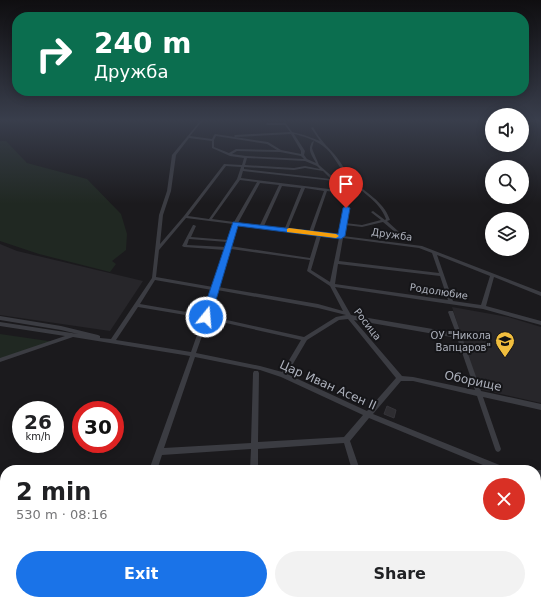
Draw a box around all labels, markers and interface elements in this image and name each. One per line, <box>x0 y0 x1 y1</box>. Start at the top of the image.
text: 240 m <box>94 27 191 60</box>
icon: right <box>28 28 80 80</box>
text: Дружба <box>94 61 169 82</box>
map controls <box>485 108 529 256</box>
button: sound <box>485 108 529 152</box>
button: search <box>485 160 529 204</box>
pin <box>329 167 363 208</box>
icon: arrive <box>335 173 357 195</box>
button: layers <box>485 212 529 256</box>
street label: Дружба <box>371 226 413 243</box>
street label: Родолюбие <box>409 281 469 302</box>
position arrow <box>185 296 227 338</box>
street label: Росица <box>352 306 383 342</box>
place label: ОУ "Никола Вапцаров" <box>431 330 491 353</box>
school or university icon: ОУ "Никола Вапцаров" <box>494 330 516 358</box>
street label: Цар Иван Асен II <box>278 357 378 413</box>
street label: Оборище <box>443 368 503 394</box>
speed limit sign: 30 <box>72 401 124 453</box>
text: 26 <box>24 410 52 434</box>
text: km/h <box>25 431 51 442</box>
text: 2 min <box>16 478 91 506</box>
button: close <box>483 478 525 520</box>
text: 530 m · 08:16 <box>16 507 107 522</box>
button: Exit <box>16 551 267 597</box>
button: Share <box>275 551 525 597</box>

